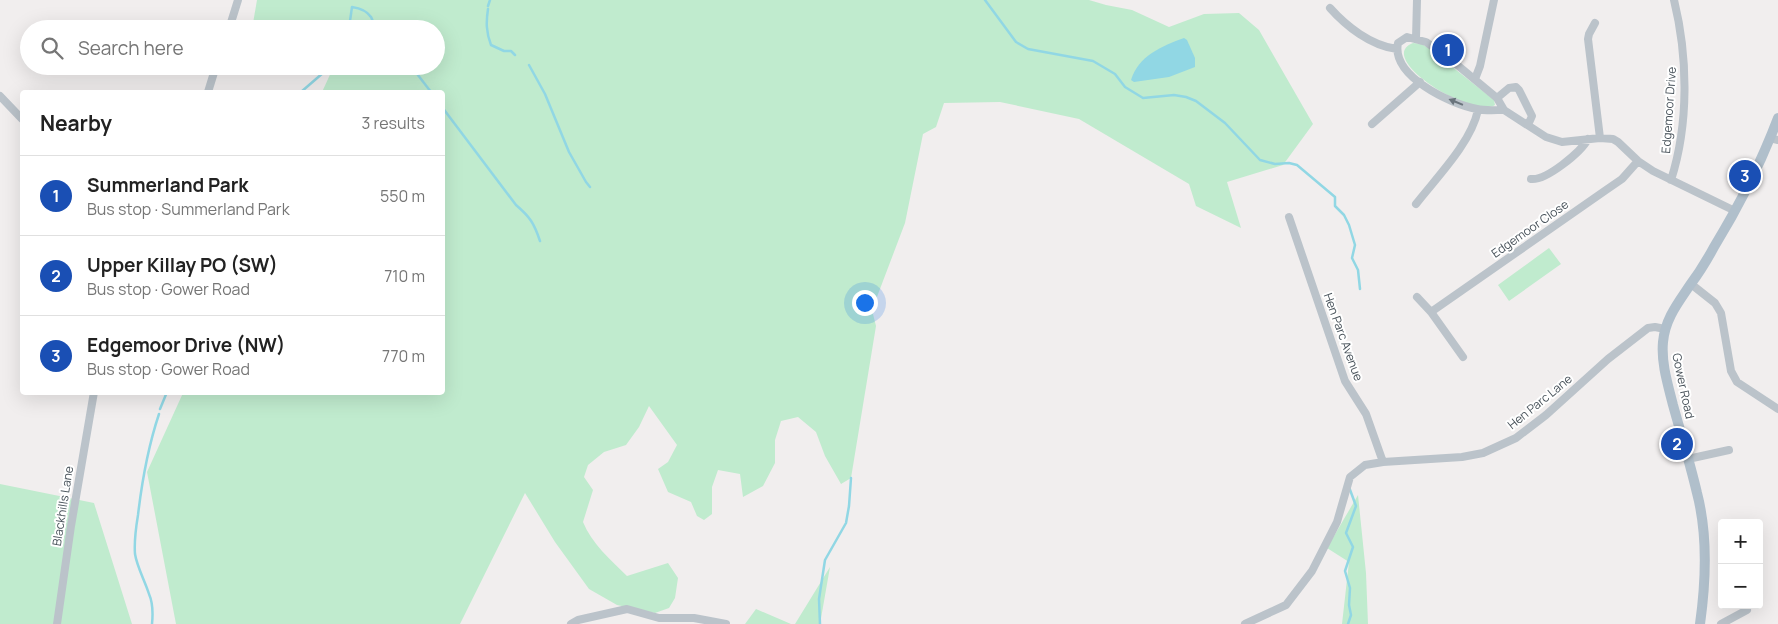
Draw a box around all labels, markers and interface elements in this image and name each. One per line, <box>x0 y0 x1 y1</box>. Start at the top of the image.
search box <box>20 20 445 75</box>
pin: 1 <box>1432 31 1464 69</box>
icon: search <box>38 34 66 62</box>
text: Search here <box>78 35 184 61</box>
street label: Edgemoor Drive <box>1657 66 1680 154</box>
one-way arrow <box>1448 98 1463 106</box>
text: Nearby <box>40 109 112 137</box>
text: 3 results <box>362 112 425 134</box>
pin: 3 <box>1729 157 1761 195</box>
text: Summerland Park <box>87 172 249 198</box>
text: 1 <box>52 185 60 207</box>
text: 550 m <box>380 185 425 207</box>
street label: Edgemoor Close <box>1488 196 1572 262</box>
text: Bus stop · Summerland Park <box>87 198 290 220</box>
text: Upper Killay PO (SW) <box>87 252 278 278</box>
text: 2 <box>51 265 61 287</box>
text: 710 m <box>384 265 425 287</box>
text: Bus stop · Gower Road <box>87 278 250 300</box>
your location <box>852 290 878 316</box>
street label: Hen Parc Avenue <box>1320 290 1367 383</box>
text: Edgemoor Drive (NW) <box>87 332 285 358</box>
text: 3 <box>51 345 61 367</box>
text: 770 m <box>382 345 425 367</box>
street label: Gower Road <box>1668 352 1699 420</box>
text: Bus stop · Gower Road <box>87 358 250 380</box>
street label: Hen Parc Lane <box>1504 370 1575 433</box>
pin: 2 <box>1661 425 1693 463</box>
street label: Blackhills Lane <box>48 465 77 547</box>
map controls <box>1718 519 1763 609</box>
button: + <box>1718 519 1763 564</box>
button: − <box>1718 564 1763 609</box>

